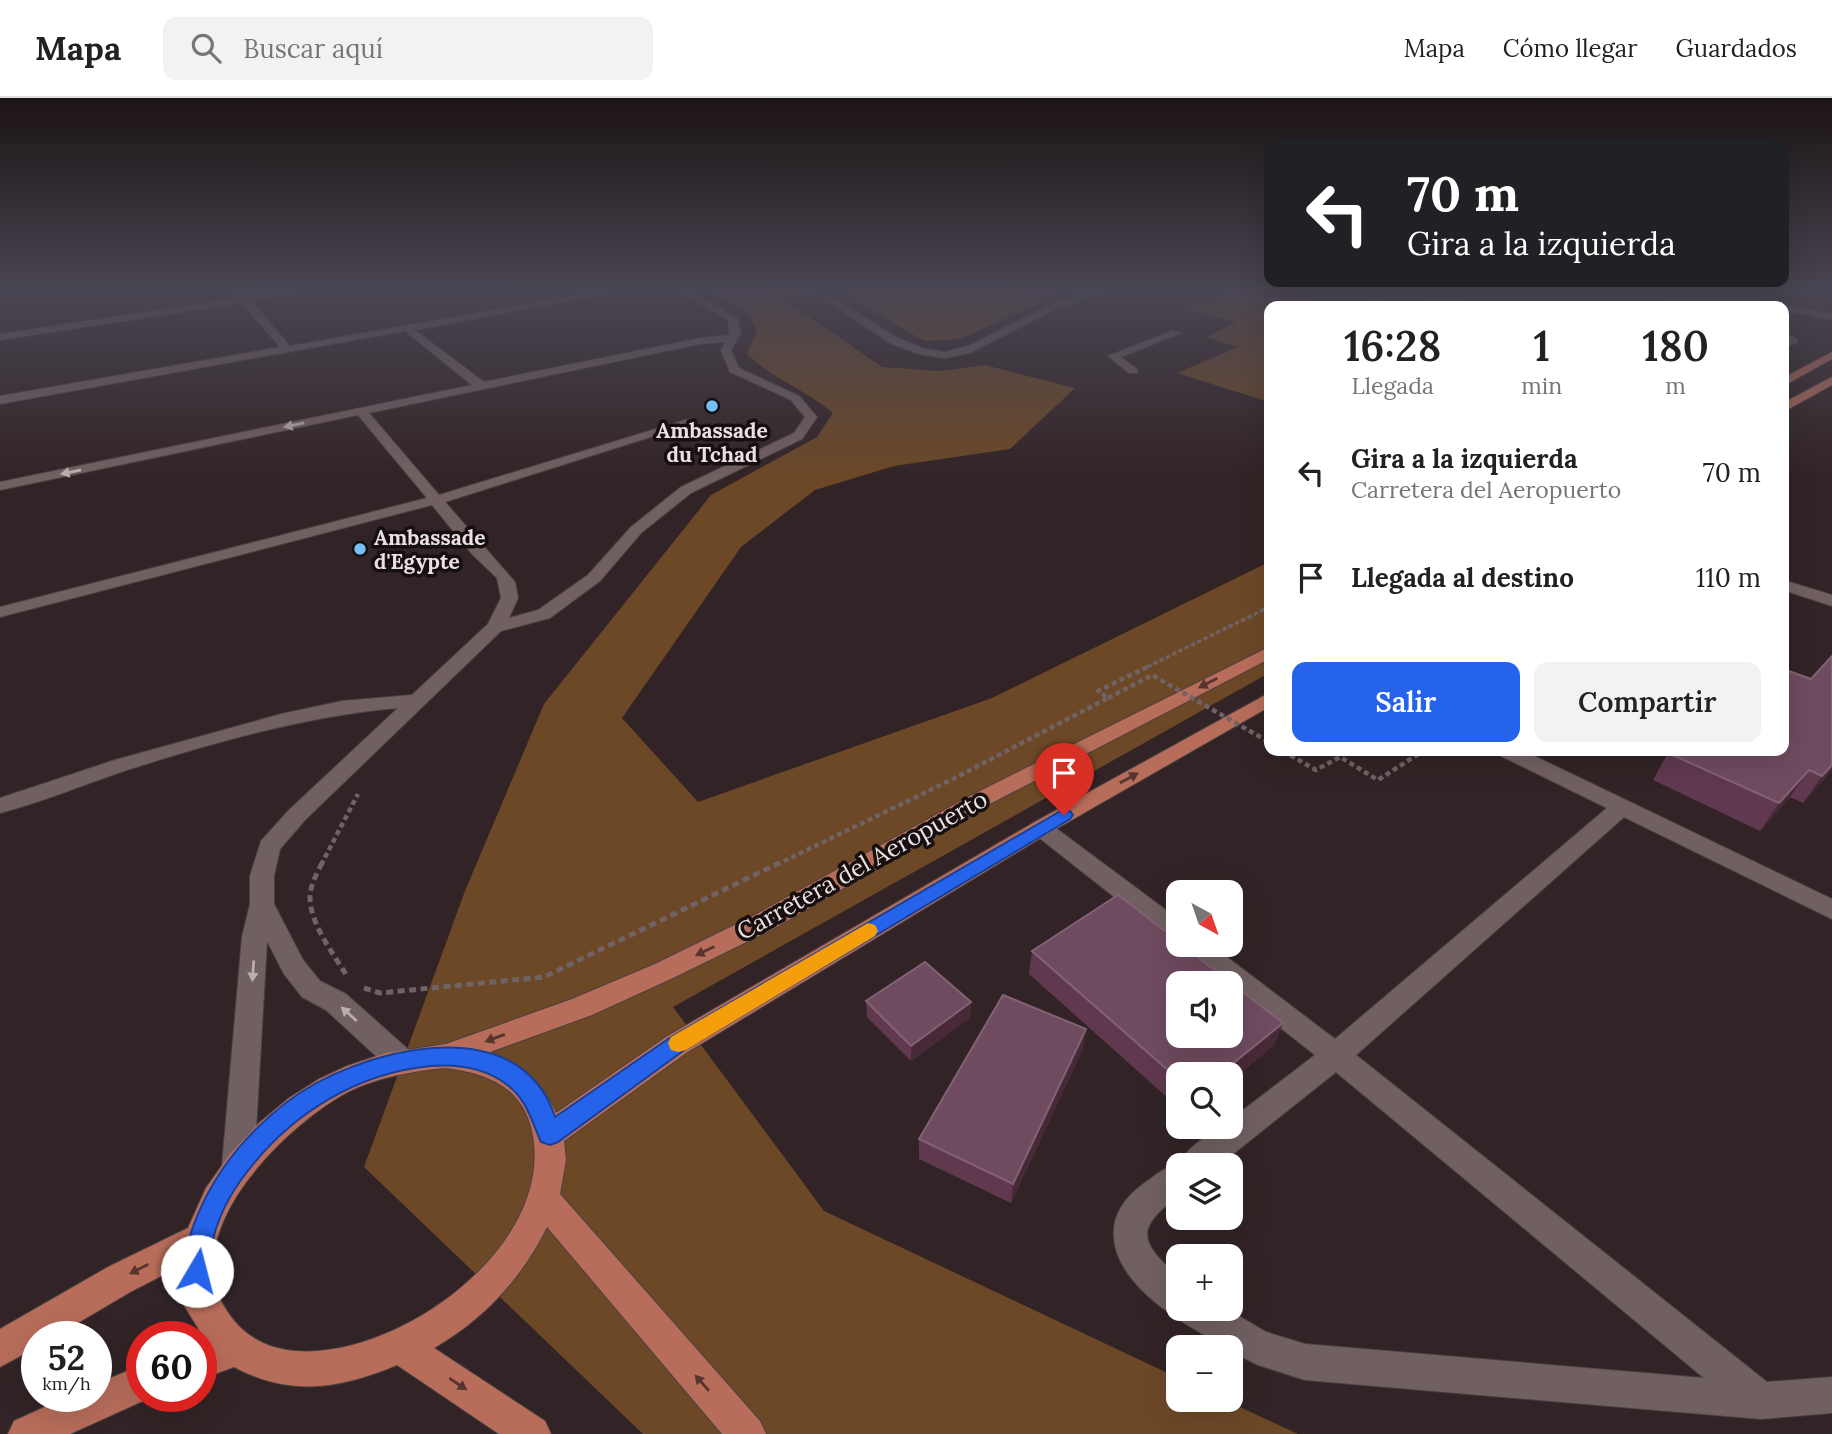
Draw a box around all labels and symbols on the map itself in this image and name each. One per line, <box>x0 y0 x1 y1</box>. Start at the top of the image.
marker: Ambassade du Tchad <box>704 398 720 414</box>
place label: Ambassade du Tchad <box>656 417 768 468</box>
one-way arrow <box>283 420 305 431</box>
one-way arrow <box>60 466 82 477</box>
place label: Ambassade d'Egypte <box>374 524 485 575</box>
marker: Ambassade d'Egypte <box>352 541 368 557</box>
one-way arrow <box>1198 677 1218 688</box>
pin <box>1034 743 1094 815</box>
one-way arrow <box>1119 772 1139 784</box>
street label: Carretera del Aeropuerto <box>731 783 993 947</box>
north arrow <box>1166 880 1242 957</box>
one-way arrow <box>695 946 715 957</box>
one-way arrow <box>247 961 258 983</box>
one-way arrow <box>341 1007 358 1023</box>
one-way arrow <box>484 1033 505 1044</box>
position arrow <box>160 1234 234 1308</box>
one-way arrow <box>129 1264 149 1275</box>
speed limit sign: 60 <box>126 1321 217 1412</box>
one-way arrow <box>695 1374 710 1391</box>
one-way arrow <box>448 1378 468 1391</box>

